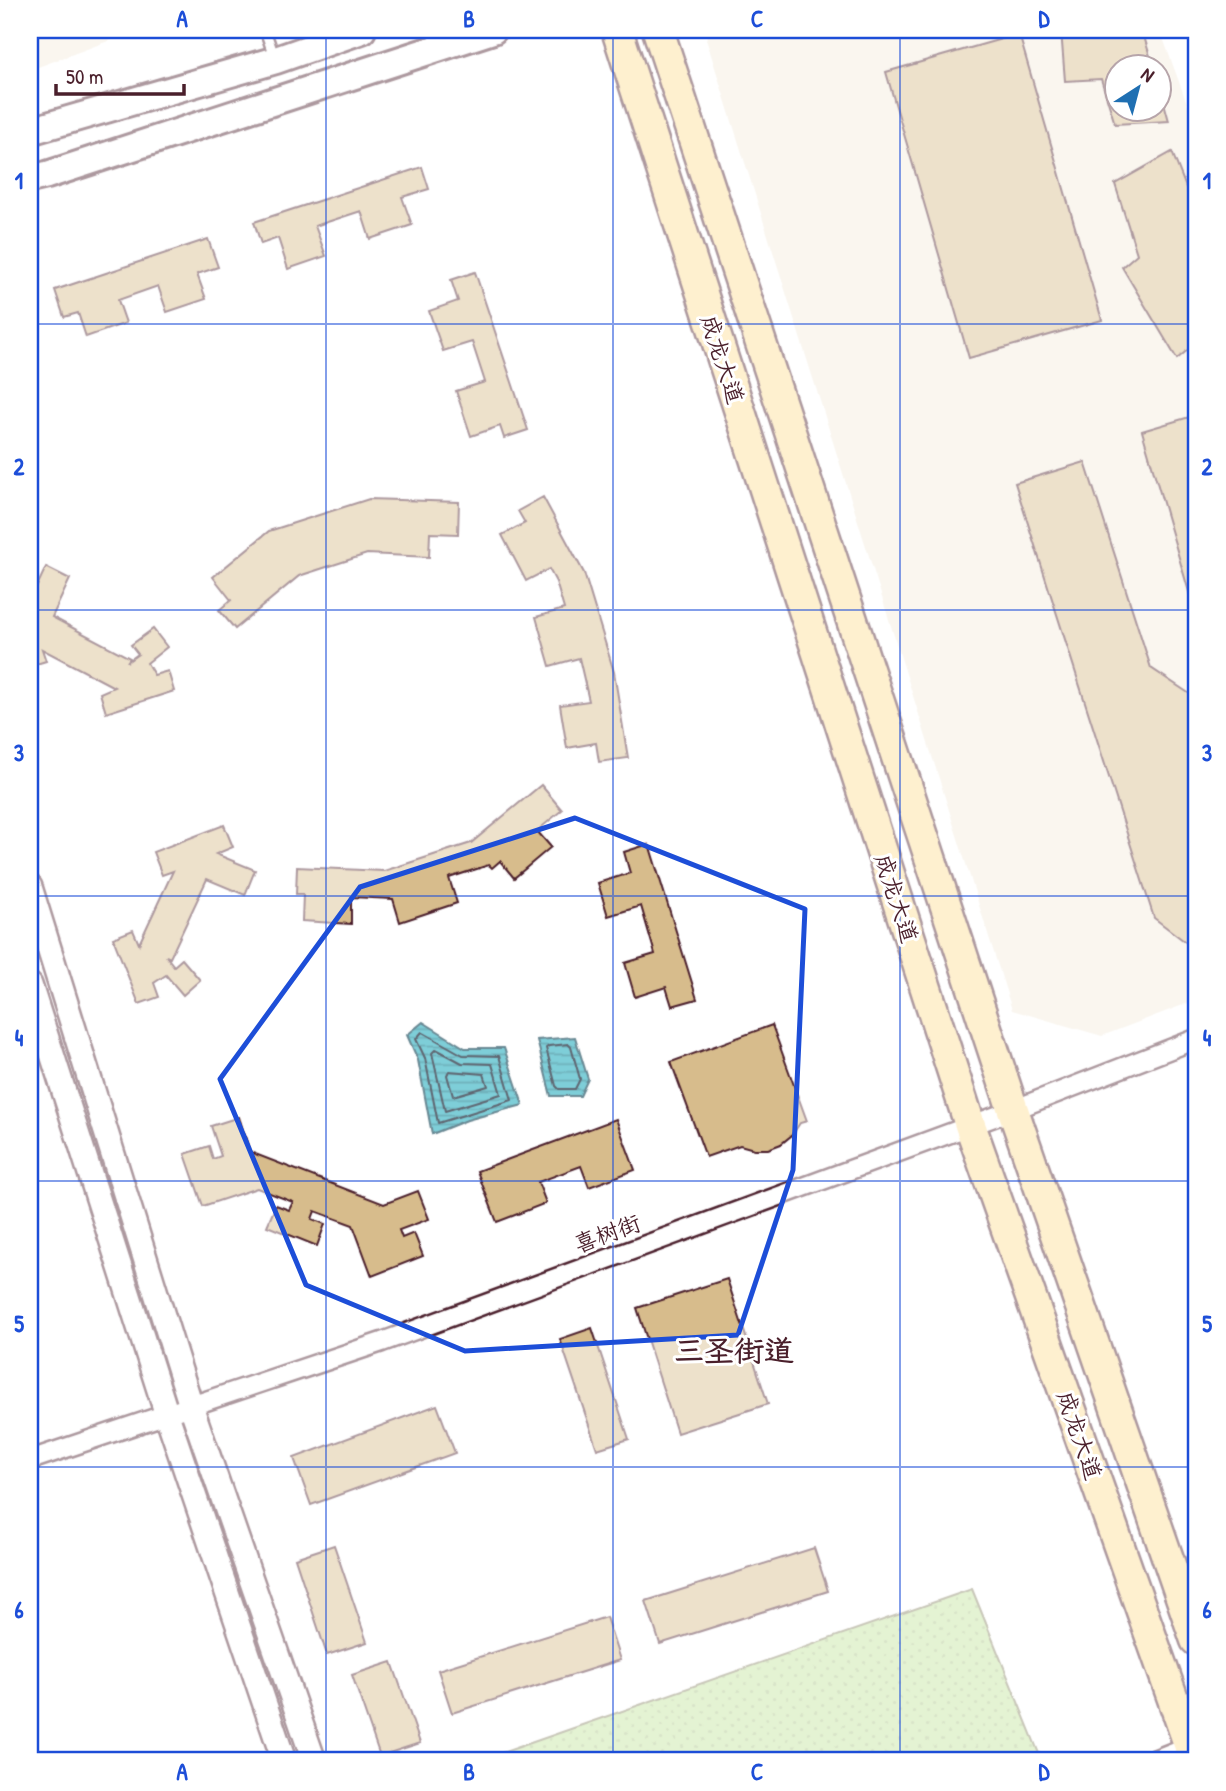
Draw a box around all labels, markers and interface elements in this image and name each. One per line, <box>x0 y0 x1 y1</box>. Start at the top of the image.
text: A <box>176 3 188 34</box>
text: B <box>463 3 475 34</box>
text: C <box>751 3 763 34</box>
text: D <box>1039 3 1051 34</box>
scale bar <box>56 52 184 96</box>
north arrow <box>1104 52 1174 122</box>
text: N <box>1136 61 1160 88</box>
text: 50 m <box>66 62 103 91</box>
text: 1 <box>15 165 23 196</box>
text: 1 <box>1203 165 1211 196</box>
street label: 成龙大道 <box>694 310 752 408</box>
text: 2 <box>14 451 25 482</box>
text: 2 <box>1202 451 1213 482</box>
text: 3 <box>14 737 24 768</box>
text: 3 <box>1202 737 1212 768</box>
street label: 成龙大道 <box>868 849 926 947</box>
text: 4 <box>15 1022 24 1053</box>
text: 4 <box>1203 1022 1212 1053</box>
street label: 喜树街 <box>569 1207 645 1259</box>
text: 5 <box>14 1308 24 1339</box>
text: 5 <box>1202 1308 1212 1339</box>
district label: 三圣街道 <box>674 1330 794 1370</box>
street label: 成龙大道 <box>1050 1386 1110 1484</box>
text: 6 <box>14 1594 24 1625</box>
text: 6 <box>1202 1594 1212 1625</box>
text: A <box>176 1756 188 1787</box>
text: B <box>463 1756 475 1787</box>
text: C <box>751 1756 763 1787</box>
text: D <box>1039 1756 1051 1787</box>

